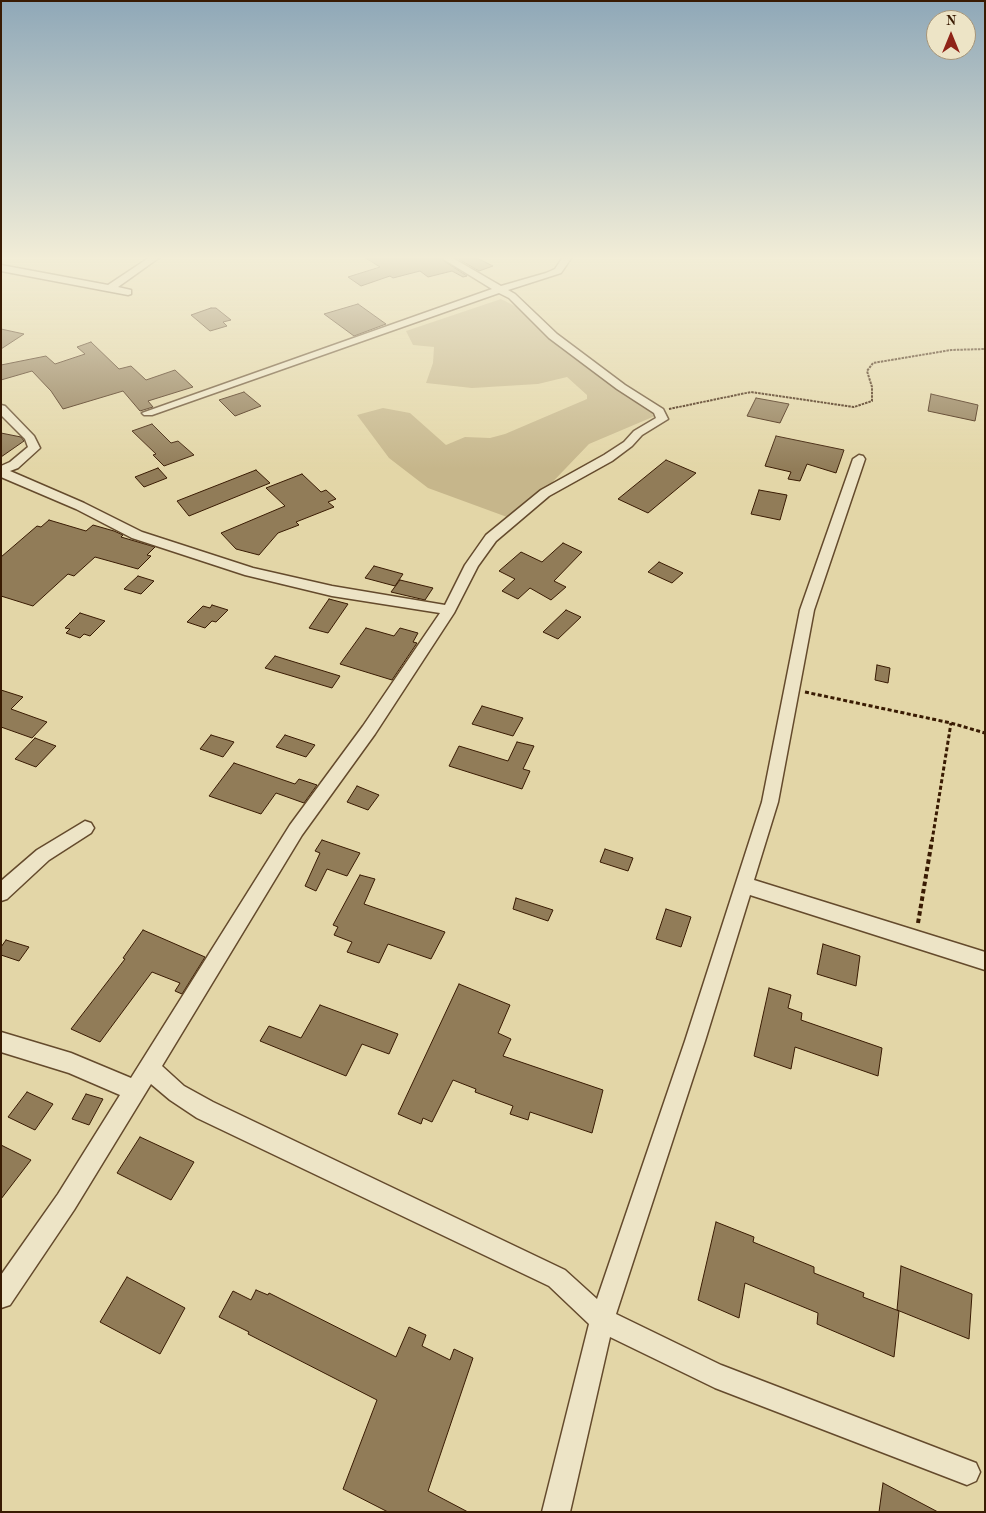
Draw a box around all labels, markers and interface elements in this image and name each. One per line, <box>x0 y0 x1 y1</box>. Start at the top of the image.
north arrow <box>926 10 976 60</box>
text: N <box>946 14 956 28</box>

